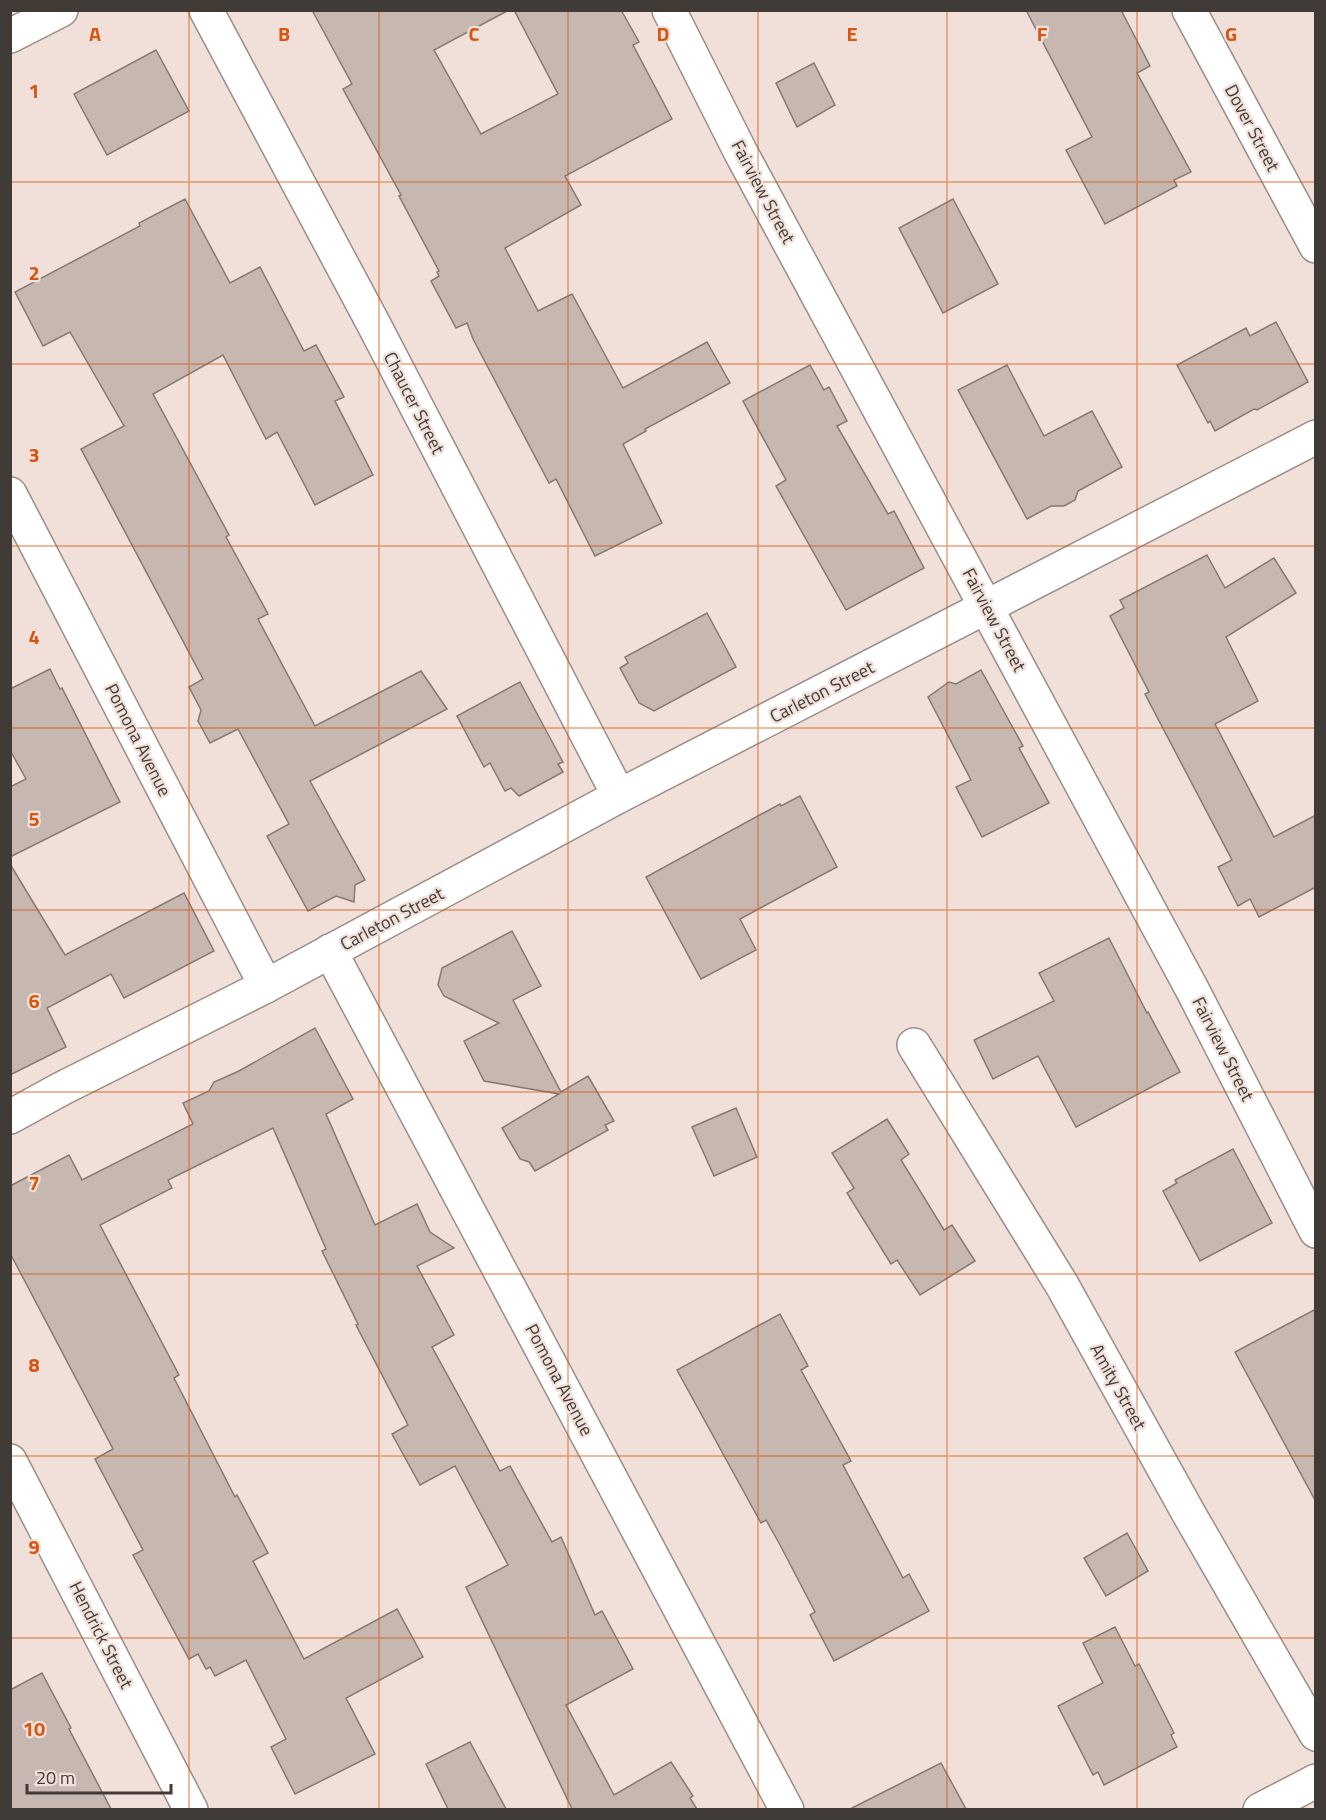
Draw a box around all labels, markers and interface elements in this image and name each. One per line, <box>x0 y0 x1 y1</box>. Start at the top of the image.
text: A <box>89 18 101 49</box>
text: B <box>278 18 290 49</box>
text: C <box>469 18 480 49</box>
text: D <box>657 18 669 49</box>
text: E <box>846 18 858 49</box>
text: F <box>1037 18 1048 49</box>
text: G <box>1225 18 1237 49</box>
text: 1 <box>28 75 40 106</box>
street label: Dover Street <box>1218 79 1287 177</box>
street label: Fairview Street <box>725 135 802 249</box>
text: 2 <box>28 257 40 288</box>
street label: Chaucer Street <box>377 347 452 459</box>
text: 3 <box>28 439 40 470</box>
street label: Fairview Street <box>956 563 1033 677</box>
text: 4 <box>28 621 40 652</box>
street label: Carleton Street <box>765 653 879 729</box>
street label: Pomona Avenue <box>98 679 179 801</box>
text: 5 <box>28 803 40 834</box>
street label: Carleton Street <box>335 880 449 957</box>
text: 6 <box>28 985 40 1016</box>
street label: Fairview Street <box>1186 992 1262 1106</box>
text: 7 <box>28 1167 40 1198</box>
street label: Pomona Avenue <box>519 1319 600 1441</box>
street label: Amity Street <box>1084 1339 1154 1435</box>
text: 8 <box>28 1349 40 1380</box>
text: 9 <box>28 1531 40 1562</box>
street label: Hendrick Street <box>63 1576 140 1694</box>
text: 10 <box>23 1713 45 1744</box>
scale bar <box>27 1757 171 1795</box>
text: 20 m <box>36 1764 75 1791</box>

